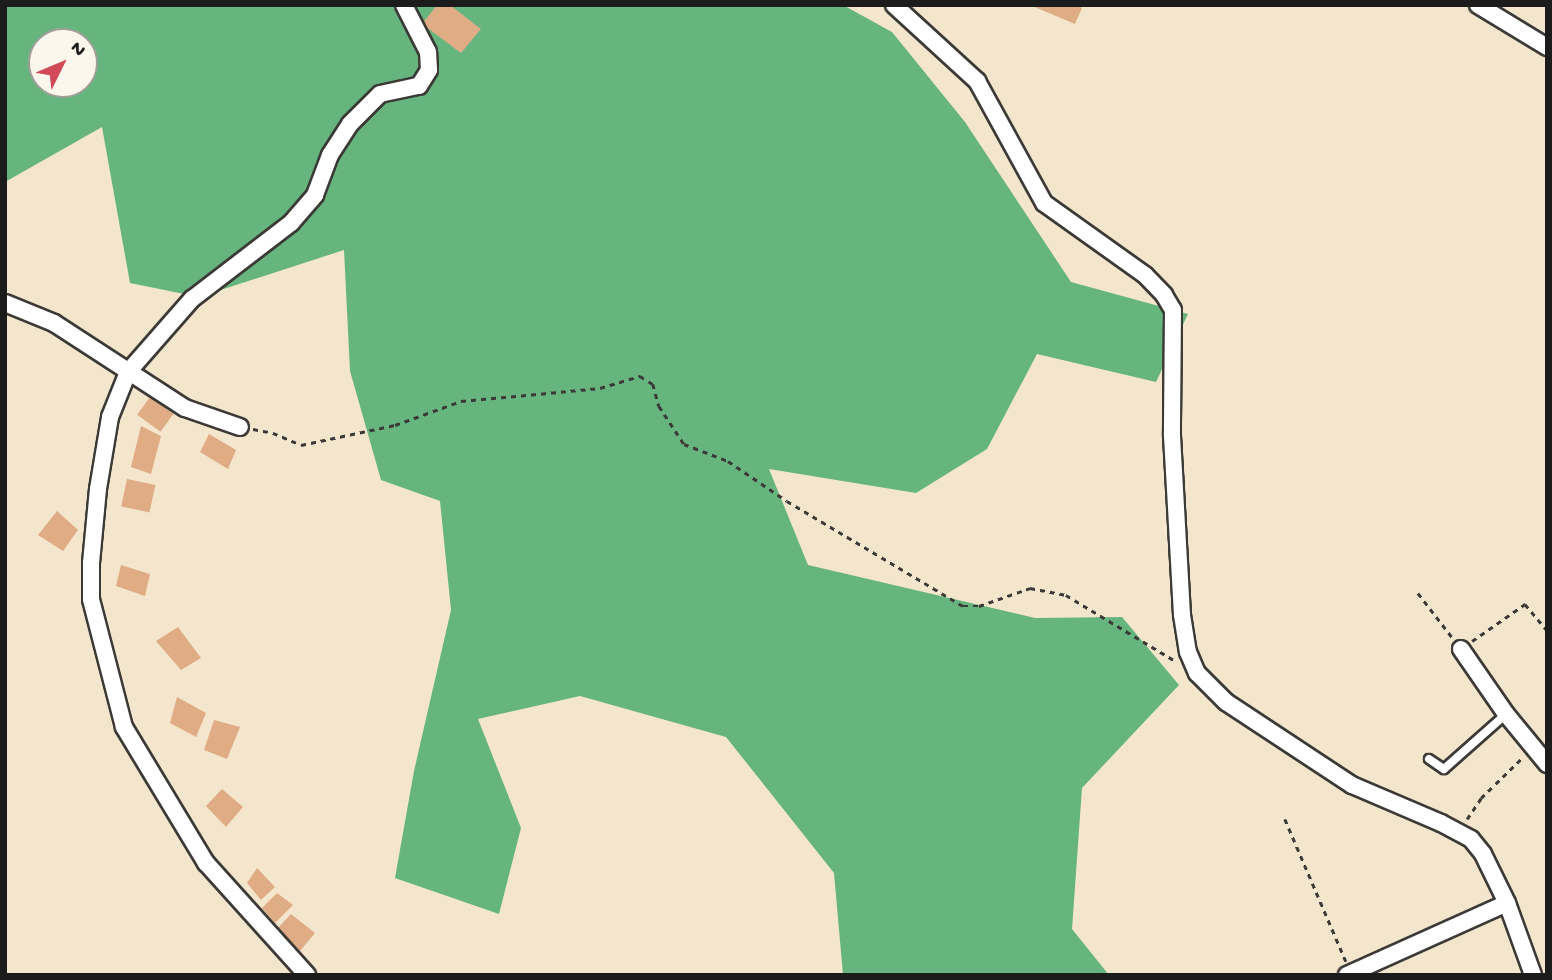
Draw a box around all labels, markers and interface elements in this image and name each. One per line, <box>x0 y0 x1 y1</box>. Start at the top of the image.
north arrow <box>28 28 98 98</box>
text: N <box>65 37 90 62</box>

